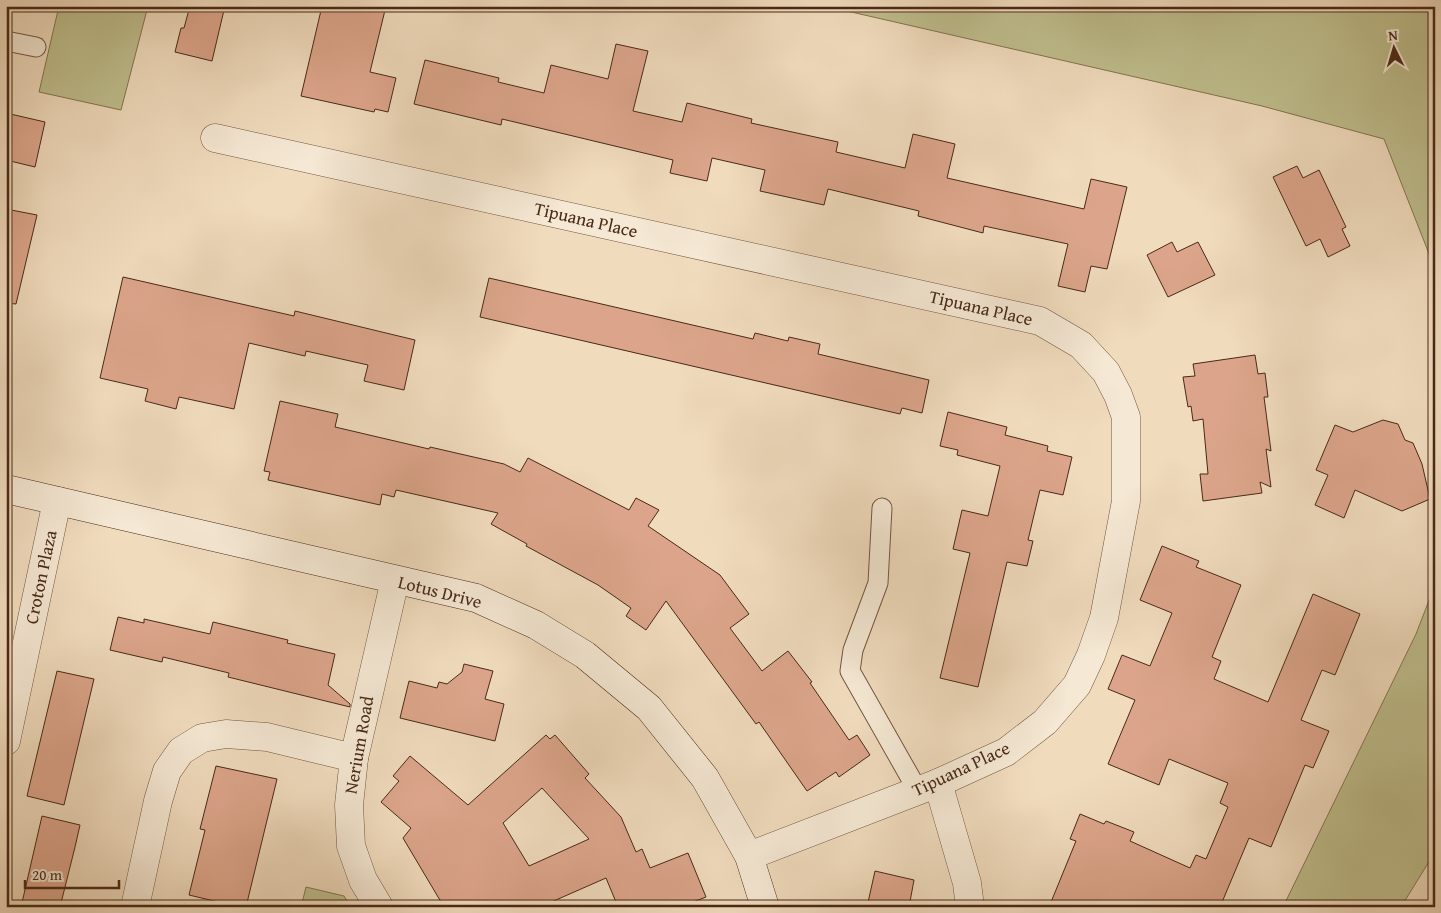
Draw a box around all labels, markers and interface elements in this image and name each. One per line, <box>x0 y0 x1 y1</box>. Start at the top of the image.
north arrow <box>1368 22 1418 72</box>
text: N <box>1387 25 1399 45</box>
street label: Tipuana Place <box>532 195 640 245</box>
street label: Tipuana Place <box>927 283 1035 333</box>
street label: Croton Plaza <box>17 527 64 626</box>
street label: Lotus Drive <box>395 568 485 615</box>
street label: Nerium Road <box>337 694 380 796</box>
street label: Tipuana Place <box>907 734 1014 803</box>
scale bar <box>25 858 119 890</box>
text: 20 m <box>32 864 63 885</box>

